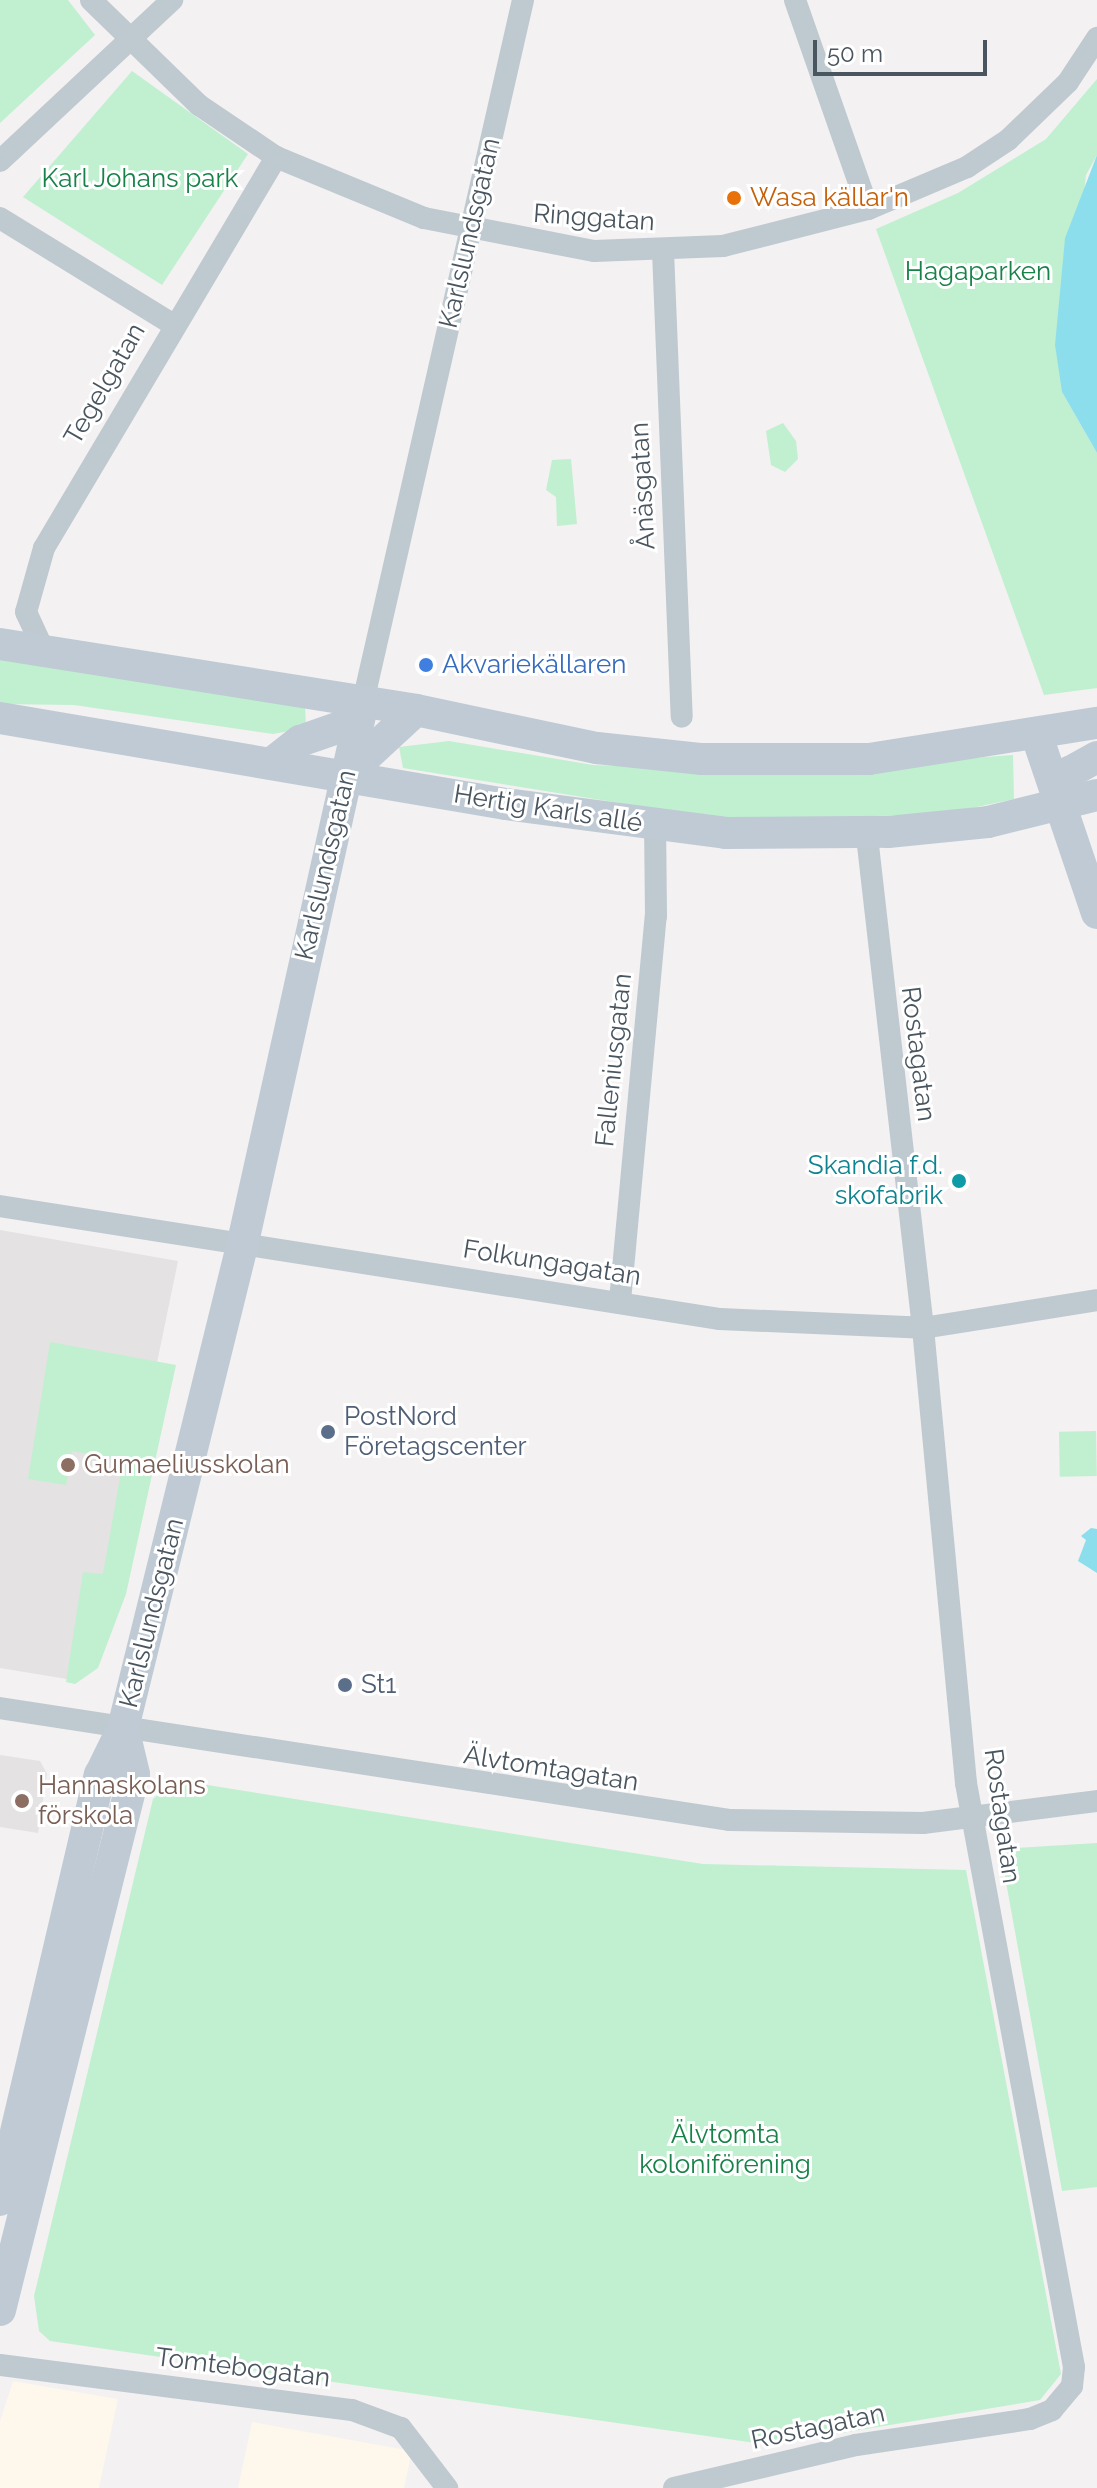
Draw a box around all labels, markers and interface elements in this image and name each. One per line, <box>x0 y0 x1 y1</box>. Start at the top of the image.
scale bar <box>817 24 991 74</box>
text: 50 m <box>827 39 883 68</box>
street label: Karlslundsgatan <box>433 135 507 331</box>
park label: Karl Johans park <box>41 163 239 195</box>
place label: Wasa källar'n <box>750 182 909 214</box>
marker: Wasa källar'n <box>725 189 743 207</box>
street label: Ringgatan <box>532 198 656 238</box>
park label: Hagaparken <box>905 256 1051 288</box>
street label: Tegelgatan <box>58 318 152 450</box>
street label: Ånäsgatan <box>624 421 662 551</box>
place label: Akvariekällaren <box>442 649 626 681</box>
marker: Akvariekällaren <box>417 656 435 674</box>
street label: Karlslundsgatan <box>289 767 363 963</box>
street label: Hertig Karls allé <box>452 779 644 839</box>
street label: Falleniusgatan <box>589 972 639 1148</box>
street label: Rostagatan <box>894 985 942 1123</box>
place label: Skandia f.d. skofabrik <box>808 1150 943 1212</box>
marker: Skandia f.d. skofabrik <box>950 1172 968 1190</box>
street label: Folkungagatan <box>461 1234 643 1292</box>
place label: PostNord Företagscenter <box>344 1401 527 1462</box>
marker: PostNord Företagscenter <box>319 1423 337 1441</box>
place label: Gumaeliusskolan <box>84 1449 290 1481</box>
marker: Gumaeliusskolan <box>59 1456 77 1474</box>
street label: Karlslundsgatan <box>113 1515 191 1711</box>
place label: St1 <box>361 1669 396 1701</box>
marker: St1 <box>336 1676 354 1694</box>
street label: Älvtomtagatan <box>461 1740 641 1798</box>
street label: Rostagatan <box>977 1747 1027 1885</box>
place label: Hannaskolans förskola <box>38 1770 206 1832</box>
marker: Hannaskolans förskola <box>13 1792 31 1810</box>
park label: Älvtomta koloniförening <box>639 2119 811 2180</box>
street label: Tomtebogatan <box>154 2342 332 2394</box>
street label: Rostagatan <box>748 2398 888 2456</box>

